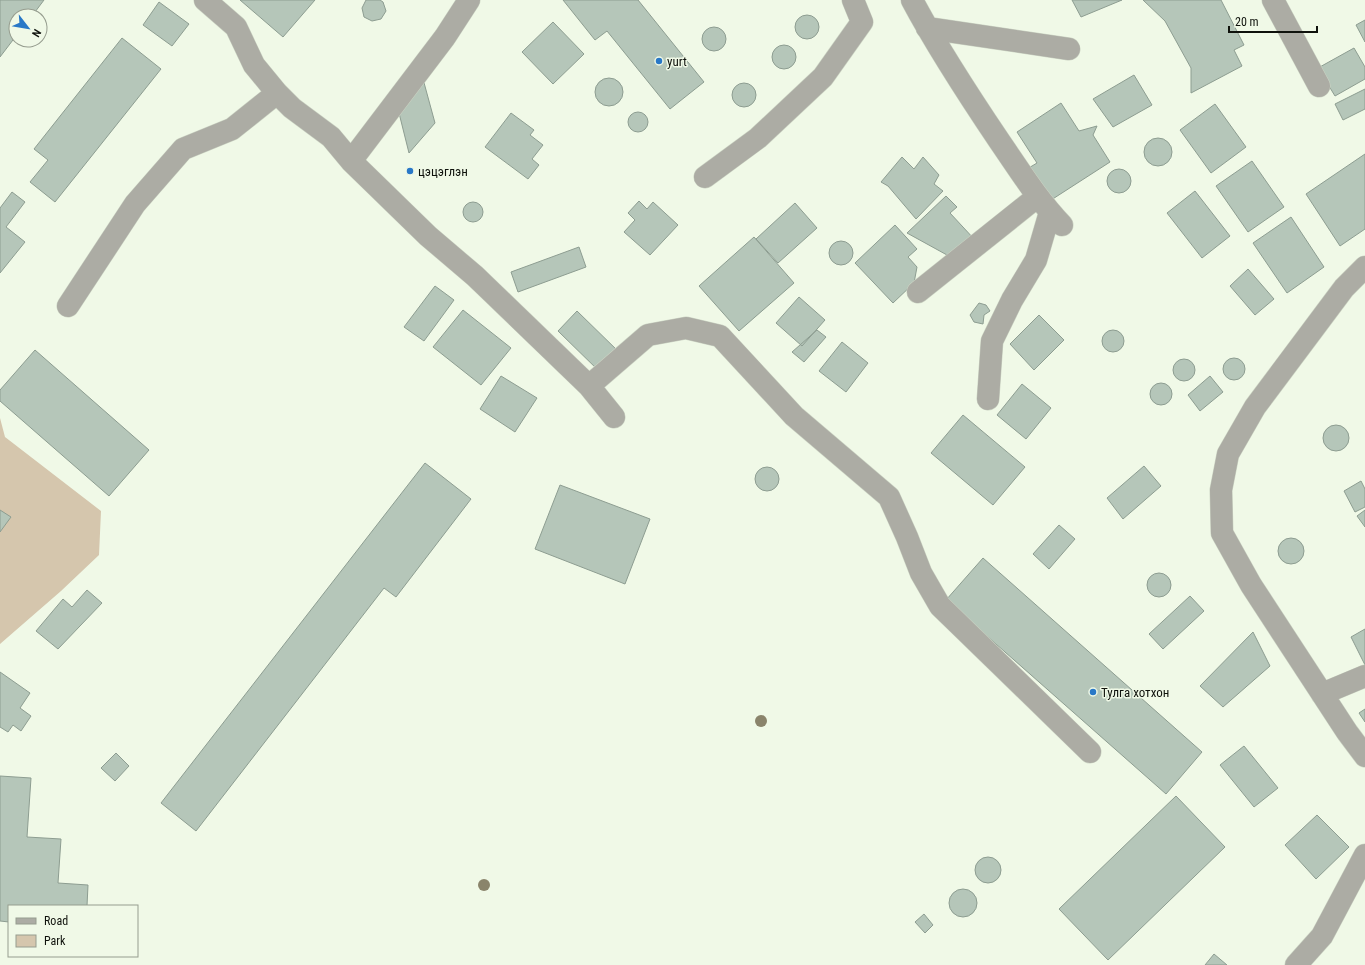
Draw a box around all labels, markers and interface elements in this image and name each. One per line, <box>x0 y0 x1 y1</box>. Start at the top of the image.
north arrow <box>8 8 48 48</box>
scale bar <box>1229 8 1317 34</box>
text: 20 m <box>1235 15 1259 29</box>
text: N <box>29 27 43 39</box>
place label: yurt <box>667 54 687 69</box>
marker: yurt <box>654 56 664 66</box>
place label: цэцэглэн <box>418 164 468 179</box>
marker: цэцэглэн <box>405 166 415 176</box>
place label: Тулга хотхон <box>1101 685 1169 700</box>
marker: Тулга хотхон <box>1088 687 1098 697</box>
legend <box>8 905 138 957</box>
text: Road <box>44 914 68 928</box>
text: Park <box>44 934 66 948</box>

